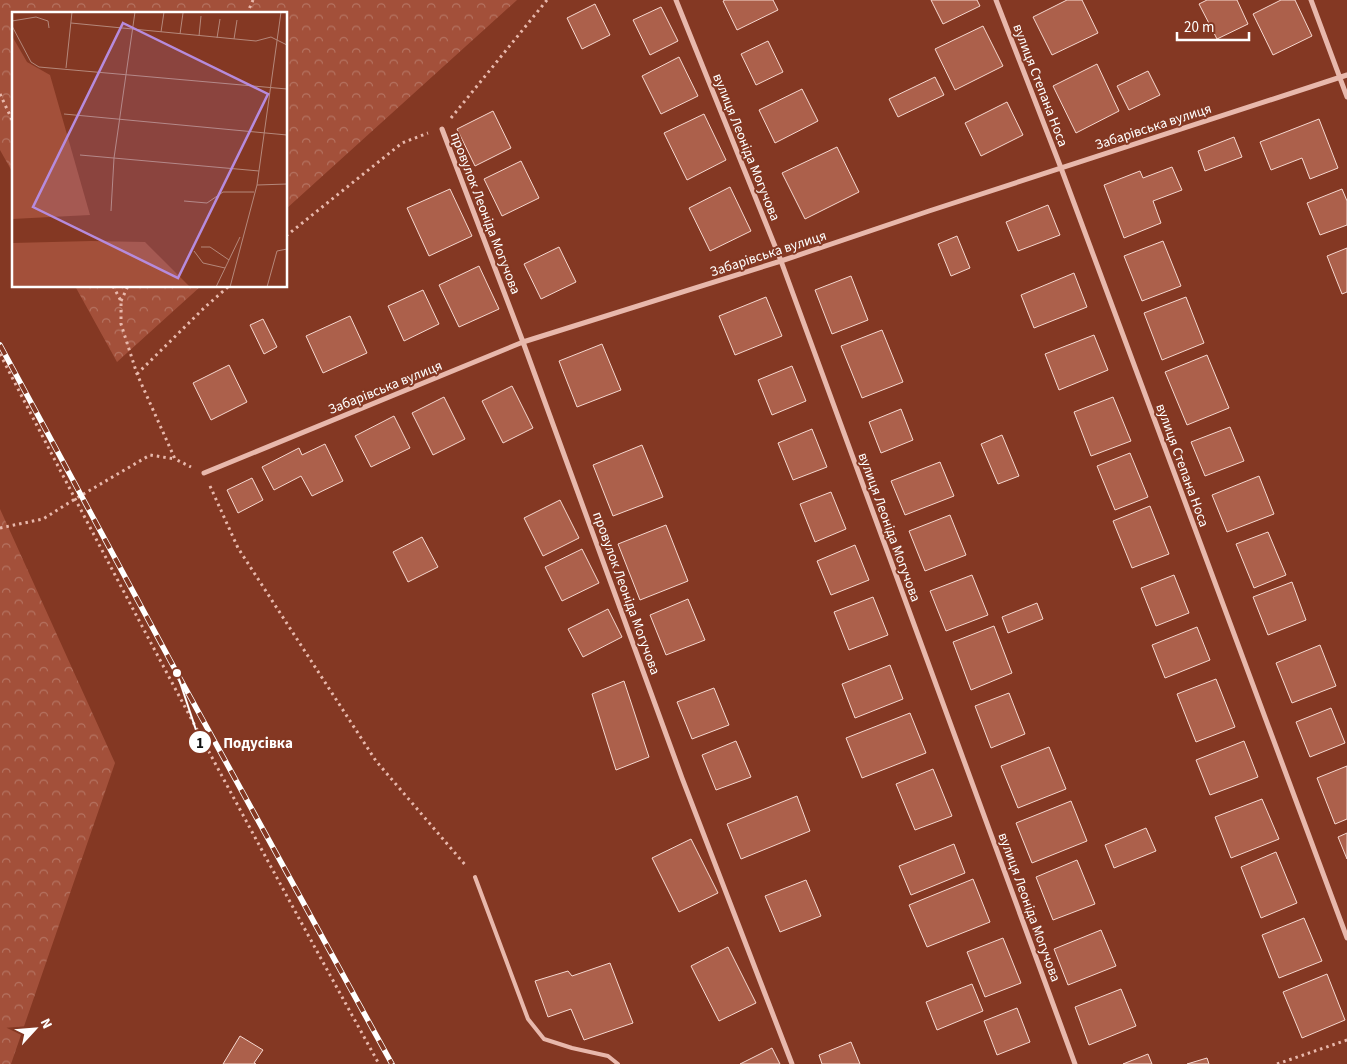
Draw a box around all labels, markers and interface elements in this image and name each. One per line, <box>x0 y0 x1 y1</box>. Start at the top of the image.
scale bar <box>1177 10 1250 42</box>
inset map <box>12 12 288 288</box>
text: 20 m <box>1184 17 1214 38</box>
street label: вулиця Степана Носа <box>1007 21 1073 150</box>
street label: вулиця Леоніда Могучова <box>707 71 785 224</box>
street label: Забарівська вулиця <box>1092 99 1214 155</box>
street label: провулок Леоніда Могучова <box>445 129 525 297</box>
street label: Забарівська вулиця <box>707 226 829 282</box>
street label: Забарівська вулиця <box>325 356 445 420</box>
street label: вулиця Степана Носа <box>1150 401 1214 530</box>
street label: вулиця Леоніда Могучова <box>853 450 925 605</box>
street label: провулок Леоніда Могучова <box>587 509 665 678</box>
callout: Подусівка <box>188 727 302 757</box>
text: 1 <box>196 733 204 754</box>
text: Подусівка <box>223 733 293 754</box>
street label: вулиця Леоніда Могучова <box>993 830 1065 985</box>
north arrow <box>10 1004 60 1054</box>
text: N <box>35 1015 57 1032</box>

